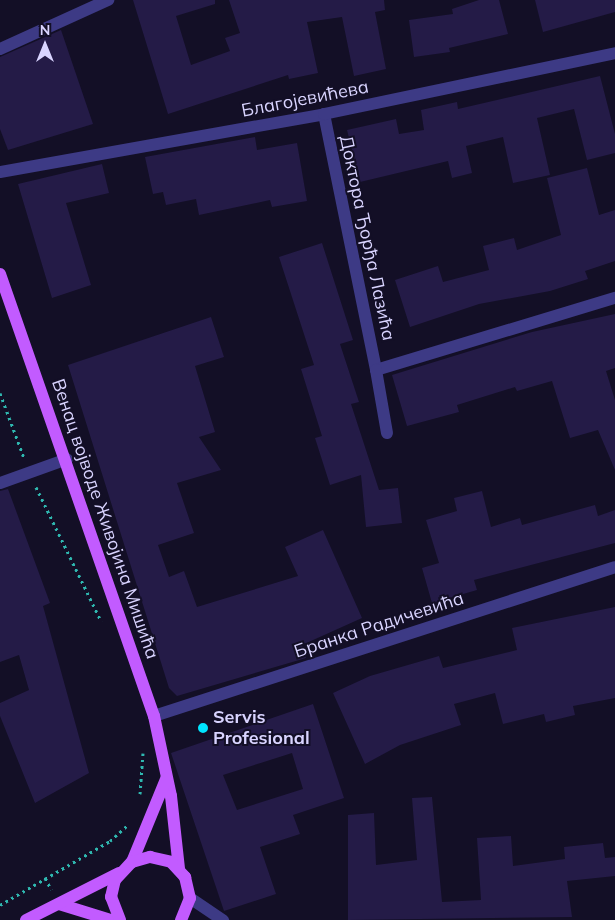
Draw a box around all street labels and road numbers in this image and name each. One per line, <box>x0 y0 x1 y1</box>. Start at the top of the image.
street label: Благојевићева <box>240 76 370 122</box>
street label: Доктора Ђорђа Лазића <box>335 133 399 343</box>
street label: Венац војводе Живојина Мишића <box>47 376 163 662</box>
street label: Бранка Радичевића <box>292 587 466 663</box>

